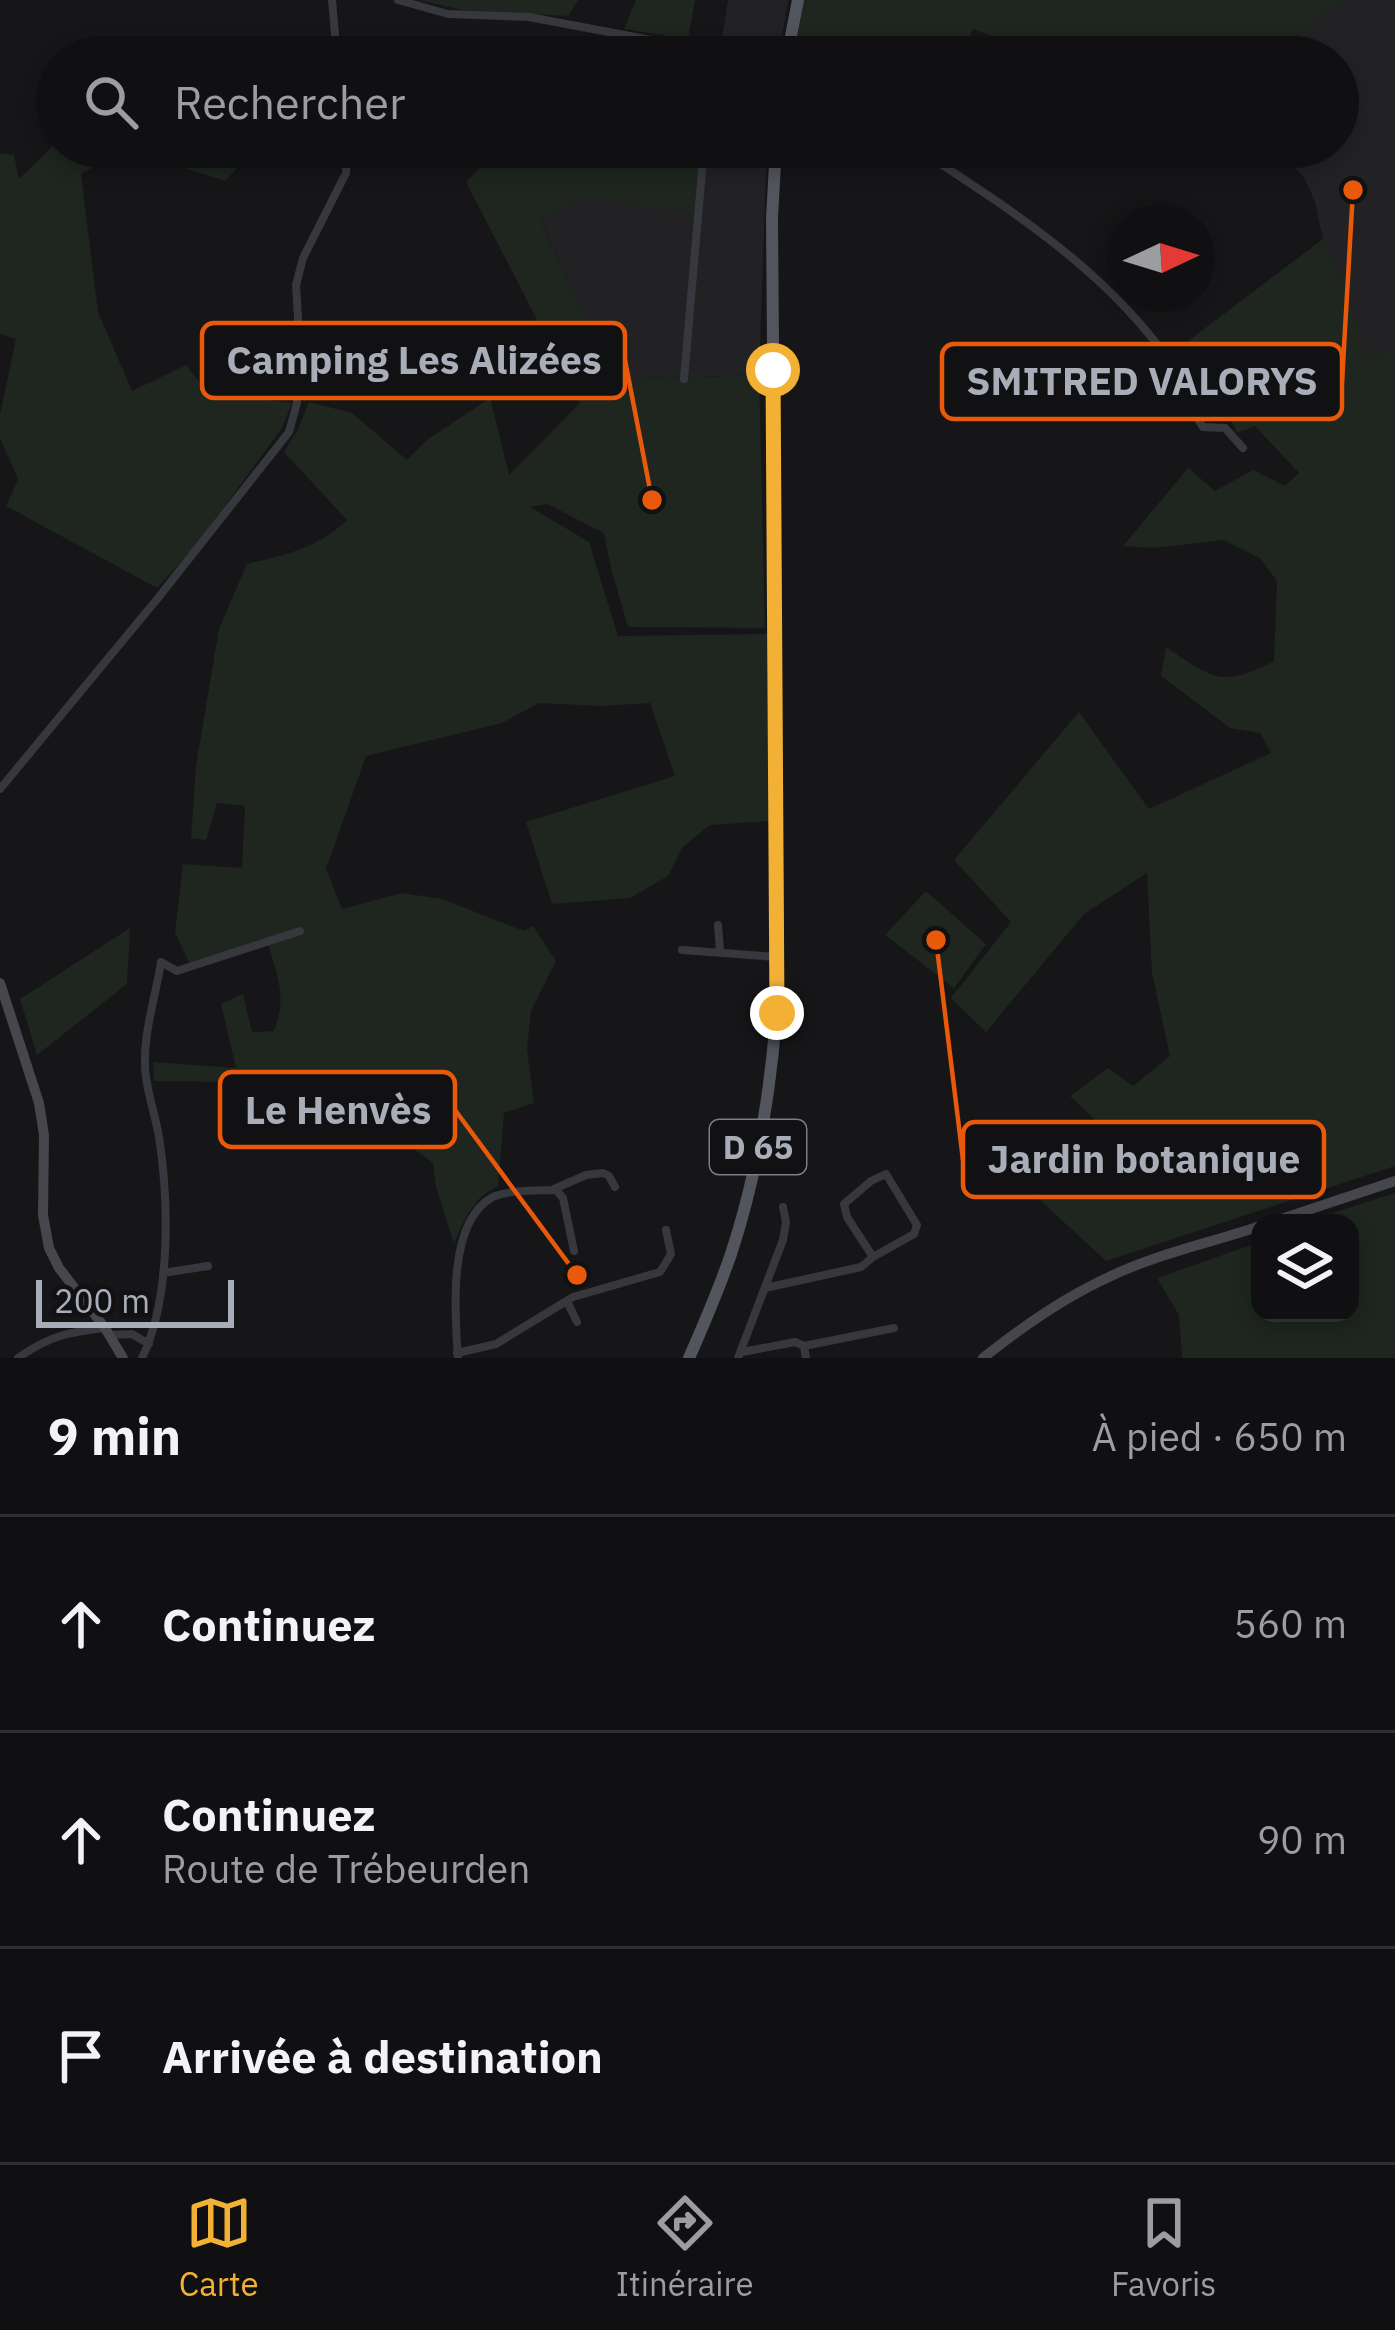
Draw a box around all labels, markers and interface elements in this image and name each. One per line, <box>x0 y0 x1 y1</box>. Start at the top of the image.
search box <box>36 36 1359 168</box>
icon: search <box>78 69 144 135</box>
text: Rechercher <box>174 73 405 131</box>
north arrow <box>1107 204 1215 312</box>
callout: Camping Les Alizées <box>202 323 625 398</box>
text: Camping Les Alizées <box>226 334 602 385</box>
route start <box>746 343 800 397</box>
callout: SMITRED VALORYS <box>942 344 1342 419</box>
text: SMITRED VALORYS <box>966 355 1318 406</box>
route end <box>750 986 804 1040</box>
callout: Le Henvès <box>220 1072 455 1147</box>
text: Le Henvès <box>245 1084 431 1135</box>
road number: D 65 <box>710 1120 806 1174</box>
callout: Jardin botanique <box>963 1122 1324 1197</box>
text: Jardin botanique <box>988 1133 1300 1184</box>
map controls <box>1251 1214 1359 1322</box>
button: layers <box>1251 1214 1359 1322</box>
scale bar <box>36 1274 234 1327</box>
text: 200 m <box>54 1279 150 1322</box>
text: 9 min <box>48 1403 181 1469</box>
text: À pied · 650 m <box>1092 1411 1347 1462</box>
icon: ahead <box>48 1591 114 1657</box>
text: Continuez <box>162 1595 376 1653</box>
text: 560 m <box>1234 1598 1347 1649</box>
text: Continuez <box>162 1785 376 1843</box>
icon: ahead <box>48 1807 114 1873</box>
text: 90 m <box>1257 1814 1347 1865</box>
text: Route de Trébeurden <box>162 1843 530 1894</box>
icon: arrive <box>48 2023 114 2089</box>
text: Arrivée à destination <box>162 2027 603 2085</box>
tab: Carte <box>179 2190 259 2305</box>
tab: Itinéraire <box>616 2190 754 2305</box>
tab: Favoris <box>1111 2190 1216 2305</box>

